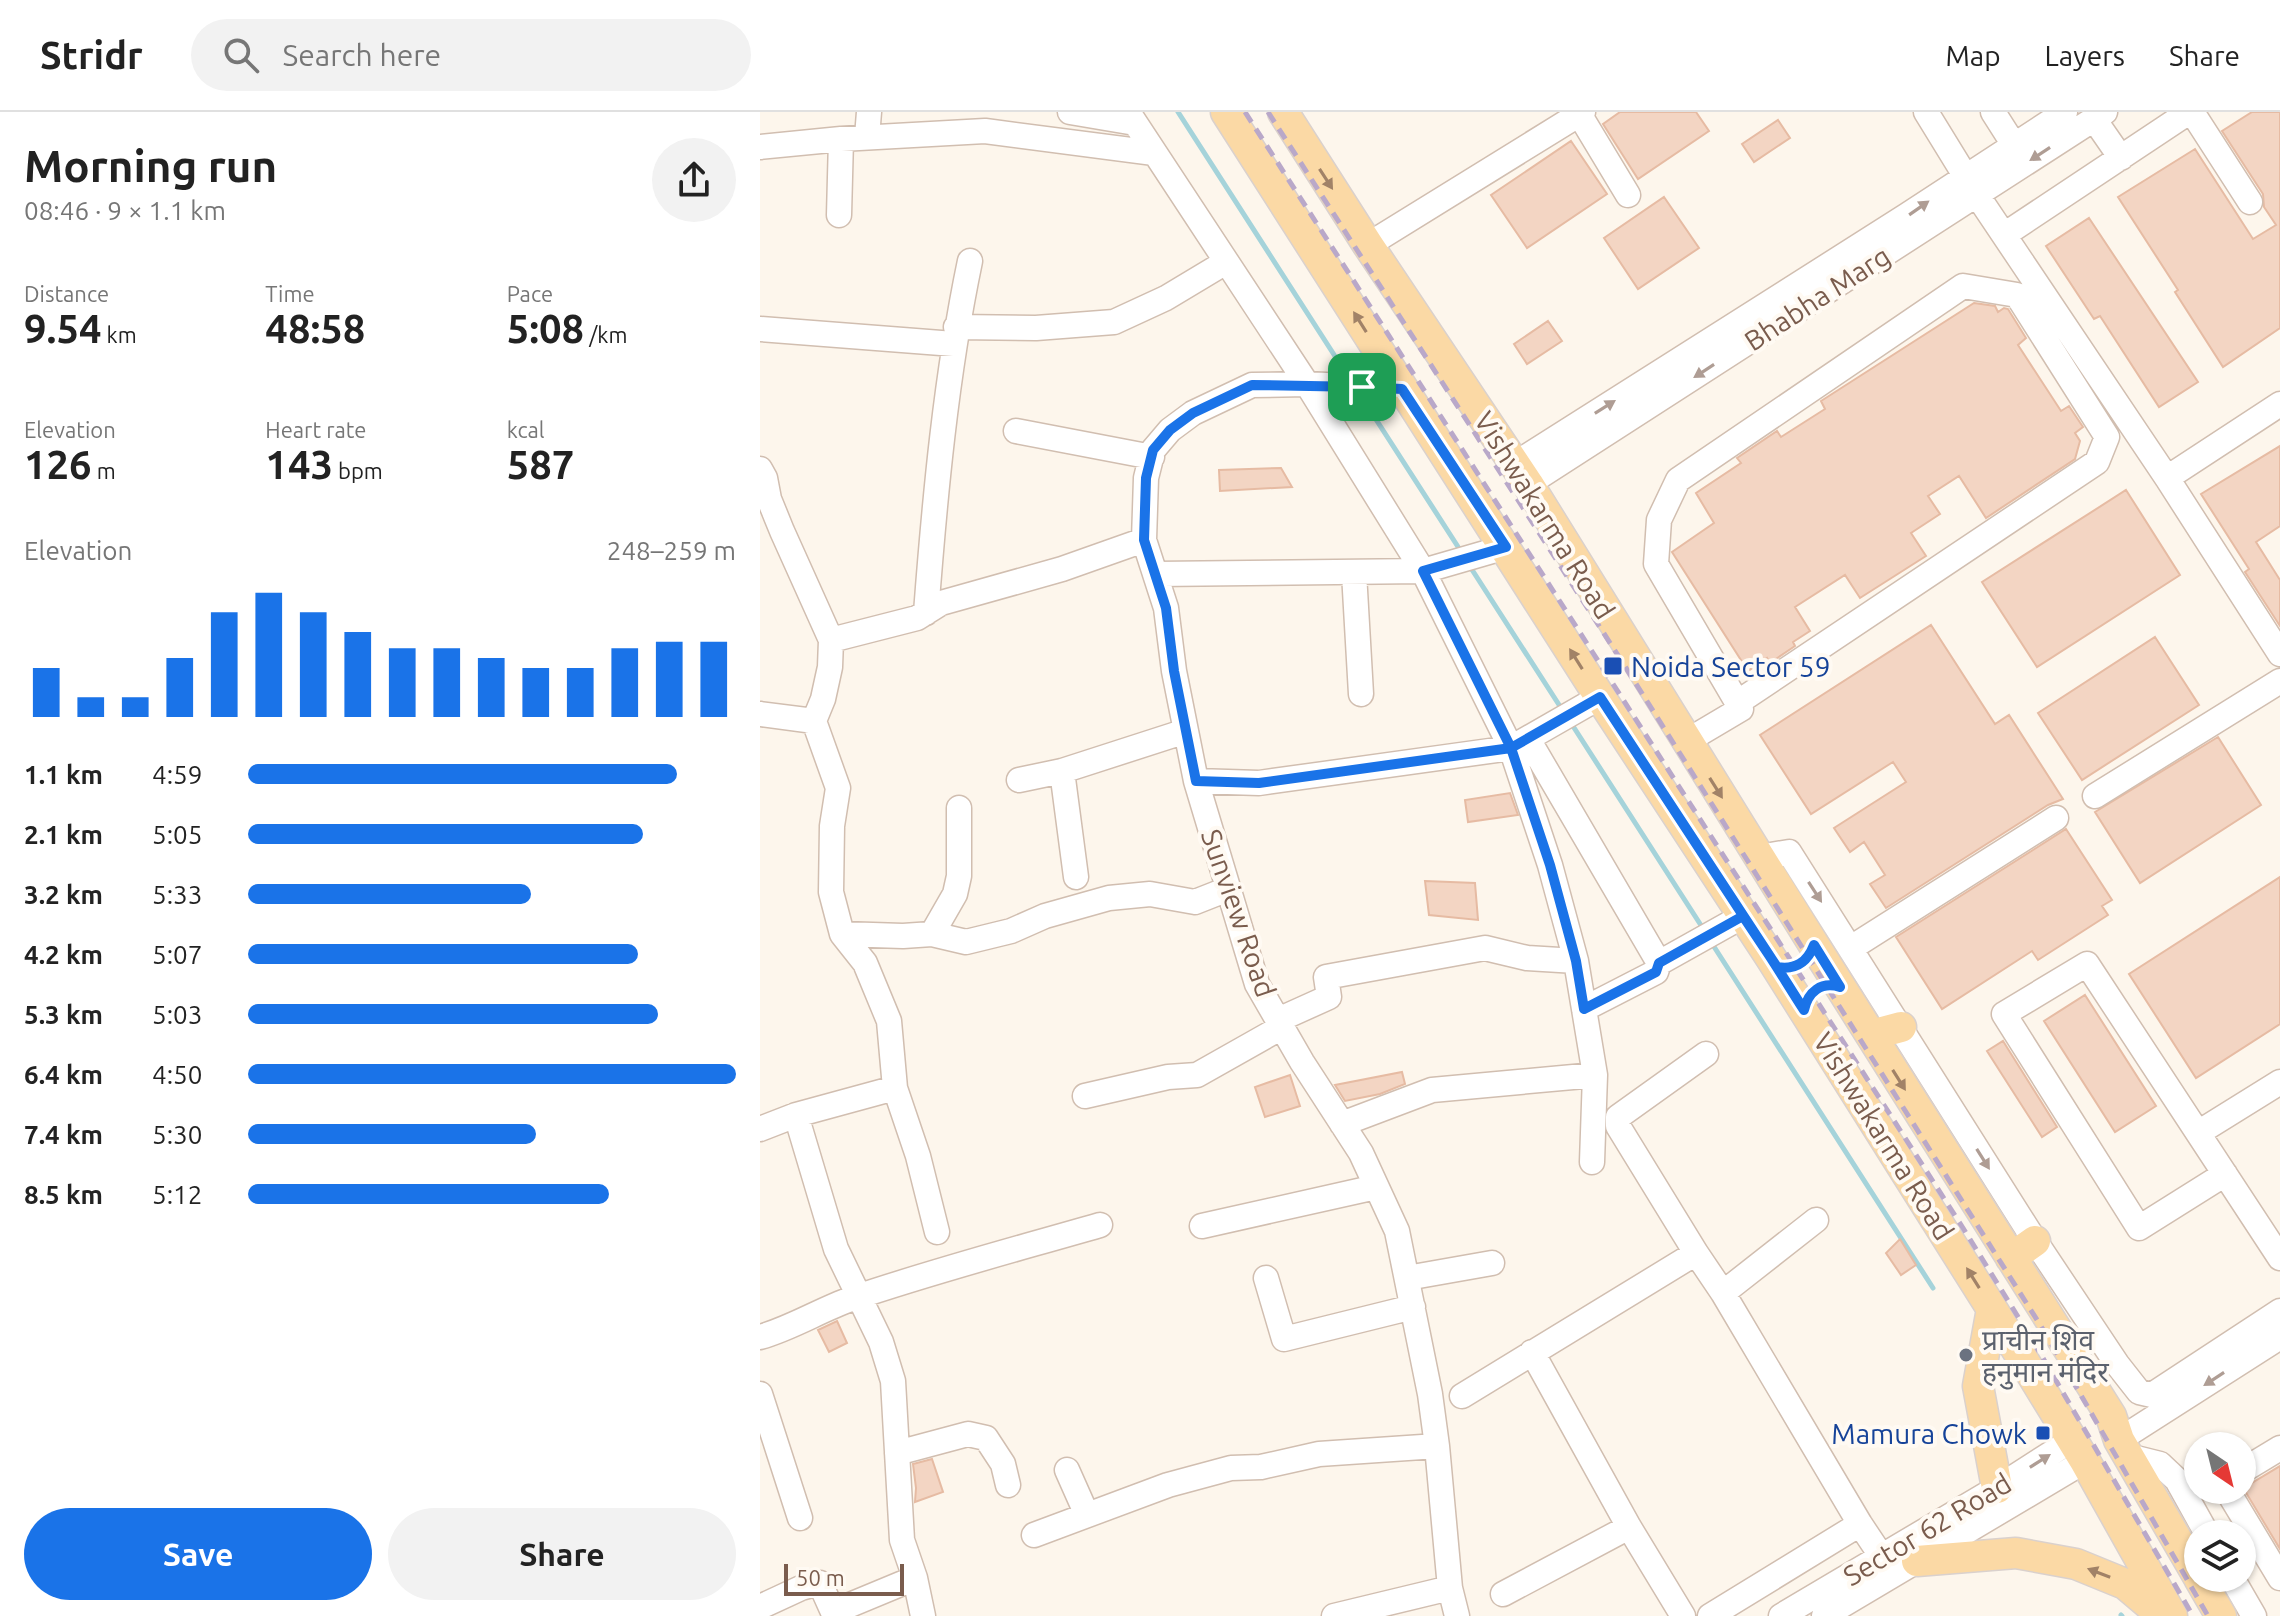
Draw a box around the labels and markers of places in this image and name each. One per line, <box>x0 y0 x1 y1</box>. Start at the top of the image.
pin <box>1328 353 1396 421</box>
place label: Noida Sector 59 <box>1631 651 1830 682</box>
marker: Noida Sector 59 <box>1602 655 1624 677</box>
place label: प्राचीन शिव हनुमान मंदिर <box>1982 1324 2109 1390</box>
marker: प्राचीन शिव हनुमान मंदिर <box>1957 1346 1975 1364</box>
place label: Mamura Chowk <box>1831 1418 2027 1449</box>
marker: Mamura Chowk <box>2034 1424 2052 1442</box>

